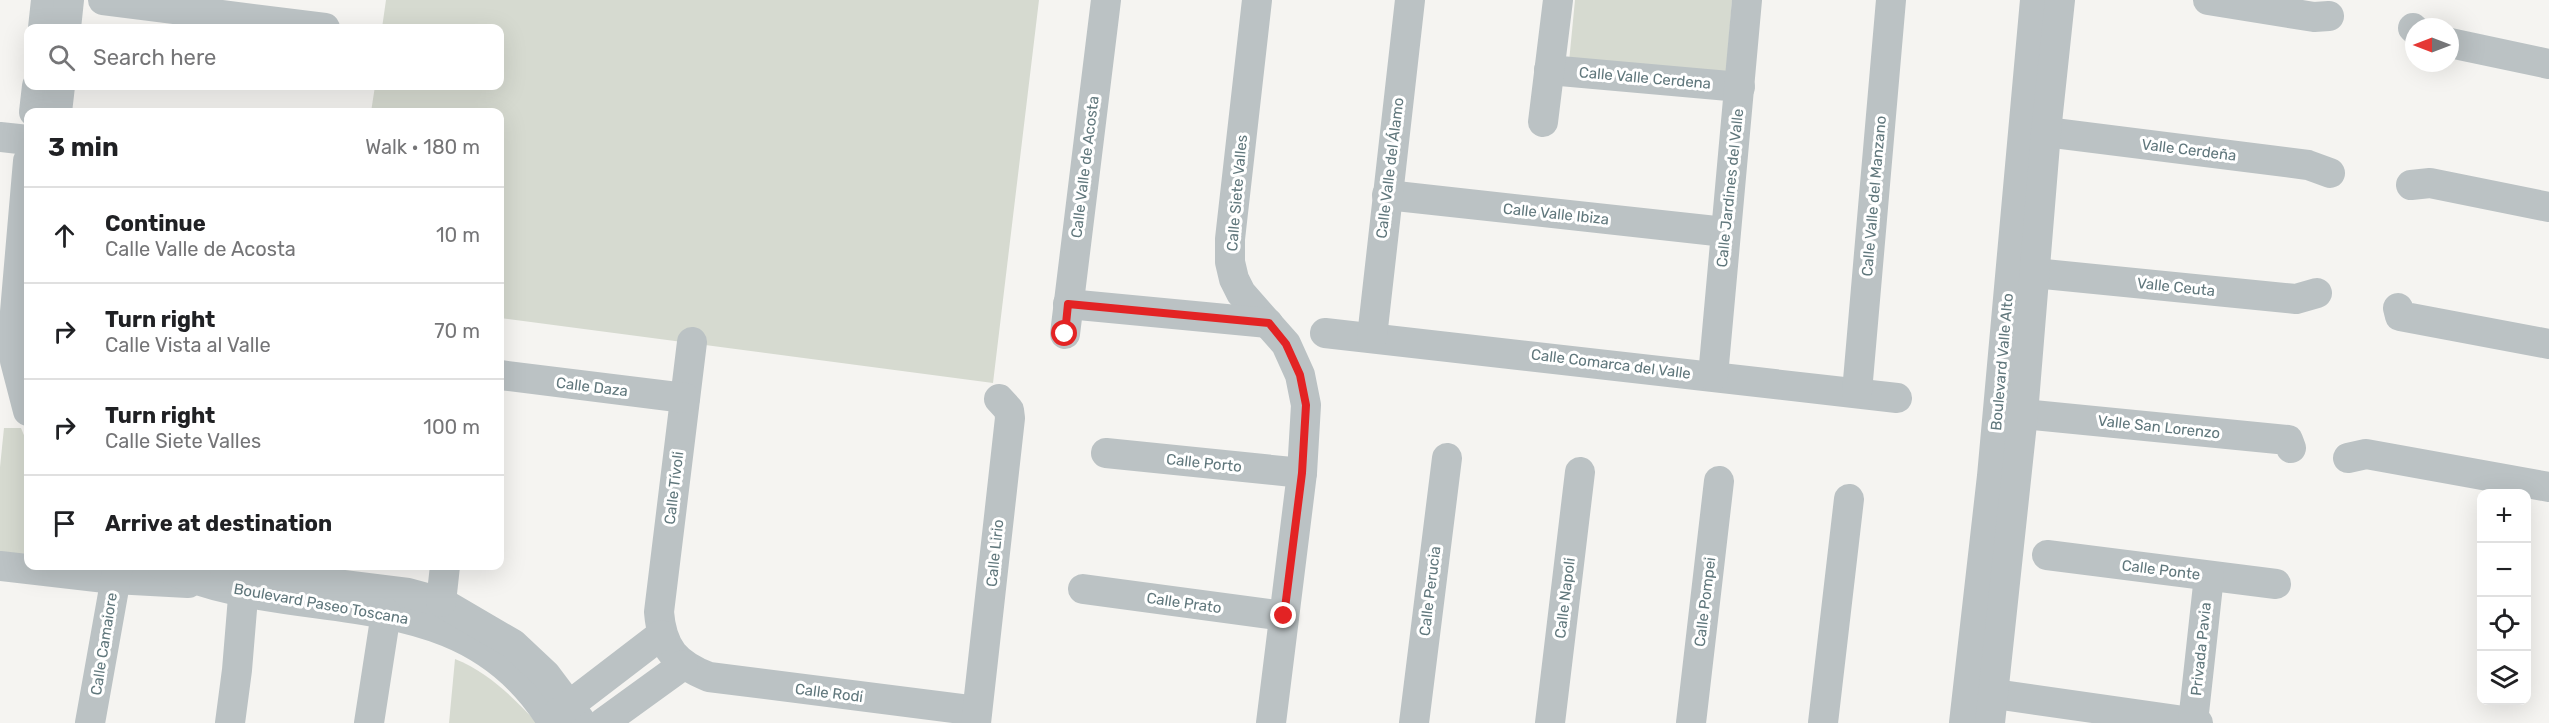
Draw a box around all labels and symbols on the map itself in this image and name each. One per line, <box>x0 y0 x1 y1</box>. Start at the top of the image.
north arrow <box>2405 18 2459 72</box>
street label: Calle Valle Cerdena <box>1578 63 1712 93</box>
street label: Calle Valle de Acosta <box>1067 95 1103 239</box>
street label: Calle Valle del Álamo <box>1372 96 1408 240</box>
street label: Calle Jardines del Valle <box>1713 108 1747 268</box>
street label: Calle Valle del Manzano <box>1858 115 1890 277</box>
street label: Calle Siete Valles <box>1223 134 1251 252</box>
street label: Valle Cerdeña <box>2141 135 2237 165</box>
street label: Calle Valle Ibiza <box>1502 199 1610 229</box>
street label: Valle Ceuta <box>2136 274 2216 300</box>
street label: Boulevard Valle Alto <box>1987 293 2017 431</box>
route start <box>1051 320 1077 346</box>
street label: Calle Comarca del Valle <box>1530 345 1692 383</box>
street label: Calle Daza <box>555 374 629 400</box>
street label: Valle San Lorenzo <box>2097 412 2221 442</box>
street label: Calle Tívoli <box>661 450 687 526</box>
street label: Calle Porto <box>1165 450 1243 476</box>
street label: Calle Lirio <box>983 518 1007 588</box>
street label: Calle Perucia <box>1416 545 1444 637</box>
street label: Calle Pompei <box>1691 556 1719 648</box>
street label: Calle Ponte <box>2121 556 2201 584</box>
street label: Calle Napoli <box>1551 557 1579 639</box>
street label: Boulevard Paseo Toscana <box>232 580 410 628</box>
street label: Calle Prato <box>1145 589 1223 617</box>
street label: Calle Camaiore <box>87 591 121 697</box>
street label: Privada Pavia <box>2187 601 2215 697</box>
route end <box>1270 602 1296 628</box>
street label: Calle Rodi <box>794 680 864 706</box>

